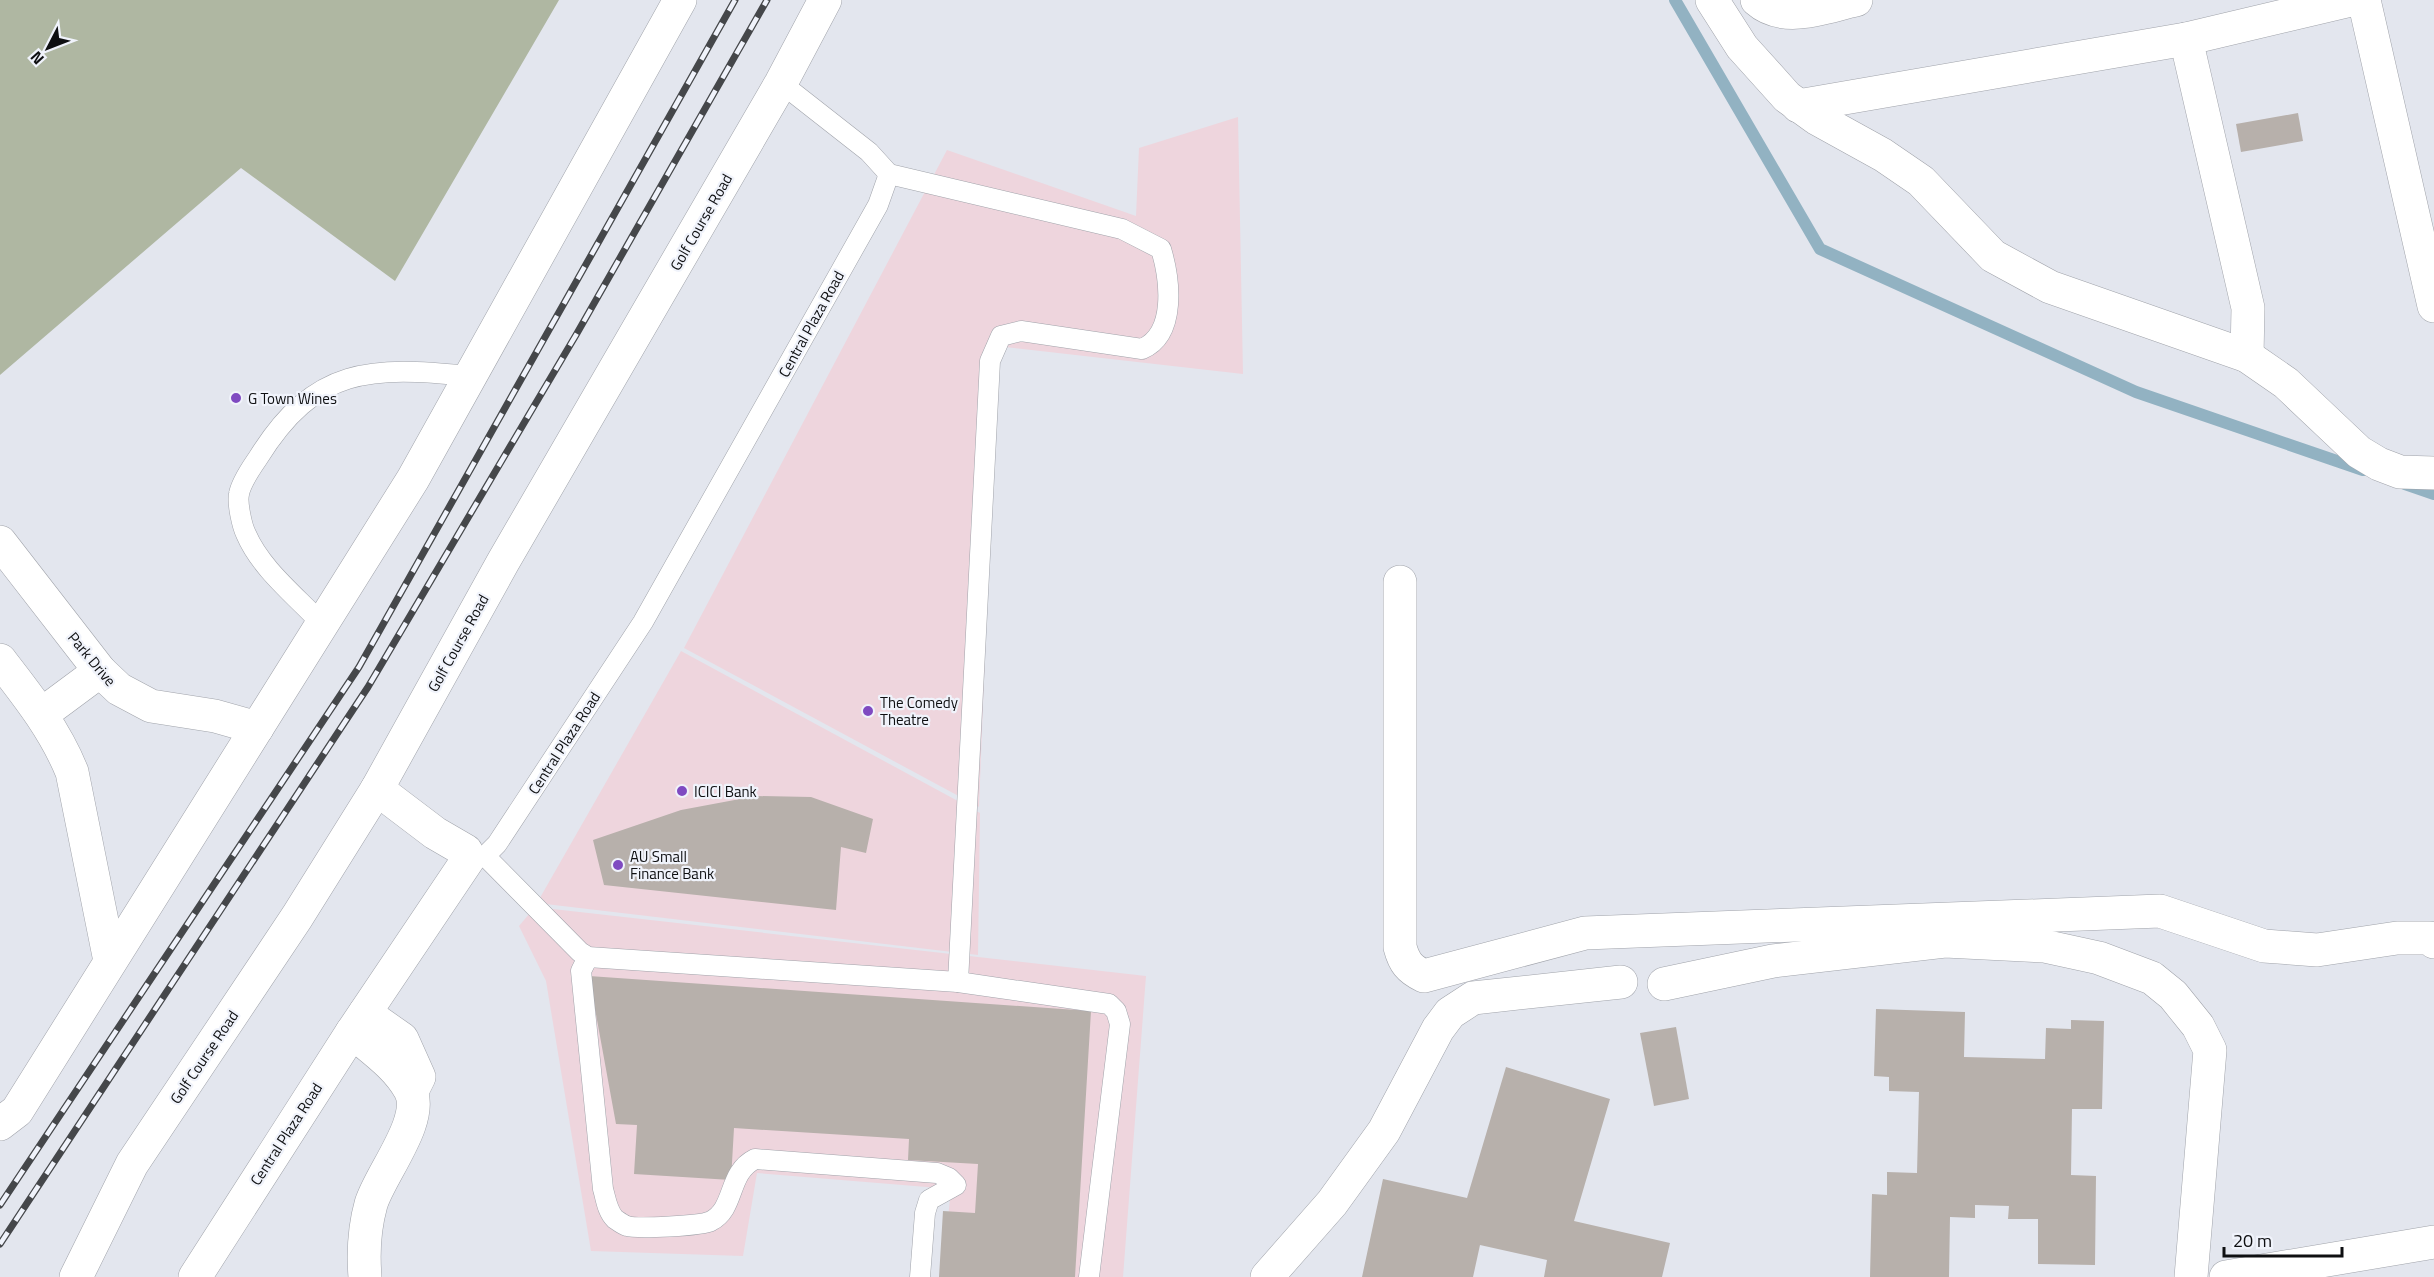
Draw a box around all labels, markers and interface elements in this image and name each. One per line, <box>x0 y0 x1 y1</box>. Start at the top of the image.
north arrow <box>18 18 78 78</box>
text: N <box>24 46 49 70</box>
street label: Golf Course Road <box>664 169 738 275</box>
street label: Central Plaza Road <box>772 267 850 381</box>
place label: G Town Wines <box>248 387 337 410</box>
marker: G Town Wines <box>229 391 243 405</box>
street label: Golf Course Road <box>422 590 494 696</box>
street label: Park Drive <box>62 627 122 691</box>
street label: Central Plaza Road <box>522 687 606 799</box>
place label: The Comedy Theatre <box>880 691 958 731</box>
marker: The Comedy Theatre <box>861 704 875 718</box>
place label: ICICI Bank <box>694 780 757 803</box>
marker: ICICI Bank <box>675 784 689 798</box>
place label: AU Small Finance Bank <box>630 845 714 885</box>
marker: AU Small Finance Bank <box>611 858 625 872</box>
street label: Golf Course Road <box>164 1006 244 1108</box>
street label: Central Plaza Road <box>244 1078 328 1190</box>
scale bar <box>2224 1220 2342 1258</box>
text: 20 m <box>2233 1227 2272 1254</box>

